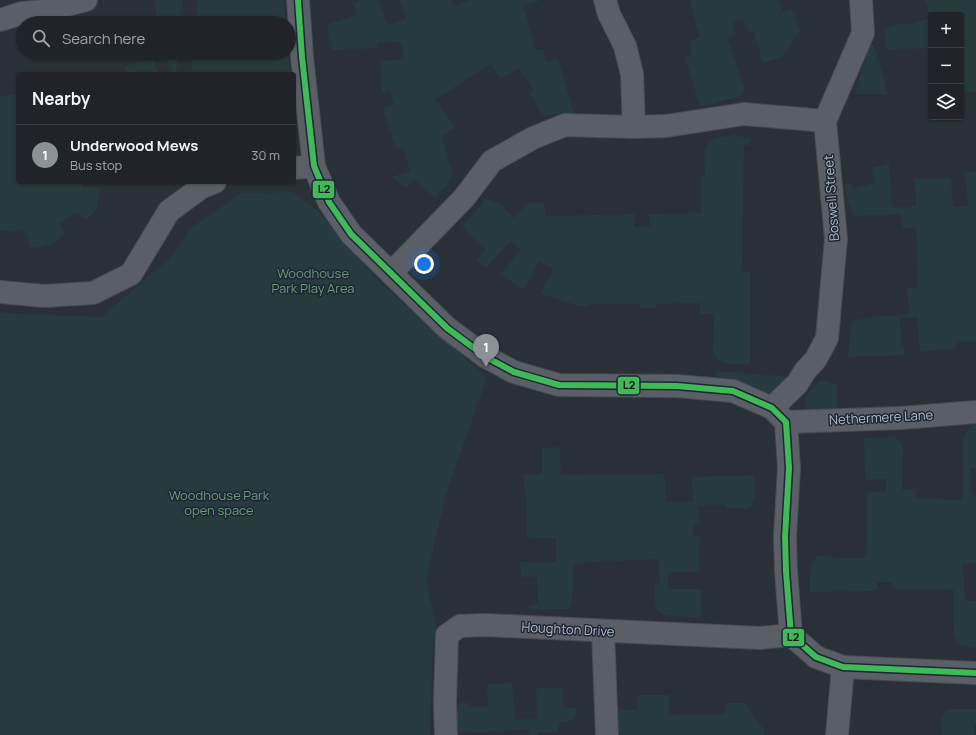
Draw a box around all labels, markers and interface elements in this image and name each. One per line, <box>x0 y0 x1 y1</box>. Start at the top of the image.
map controls <box>928 12 964 120</box>
button: + <box>928 12 964 48</box>
search box <box>16 16 296 60</box>
icon: search <box>30 27 52 49</box>
text: Search here <box>62 28 145 49</box>
button: − <box>928 48 964 84</box>
button: layers <box>928 84 964 120</box>
text: Nearby <box>32 87 90 110</box>
text: Underwood Mews <box>70 135 198 156</box>
text: 1 <box>42 146 48 164</box>
text: 30 m <box>251 146 280 164</box>
street label: Boswell Street <box>819 154 843 242</box>
text: Bus stop <box>70 156 122 174</box>
line badge: L2 <box>312 180 335 199</box>
text: L2 <box>318 181 330 196</box>
your location <box>414 254 434 274</box>
park label: Woodhouse Park Play Area <box>271 264 355 297</box>
pin: 1 <box>473 334 499 367</box>
line badge: L2 <box>617 376 640 395</box>
text: L2 <box>623 377 635 392</box>
street label: Nethermere Lane <box>829 405 934 429</box>
park label: Woodhouse Park open space <box>169 486 270 519</box>
street label: Houghton Drive <box>521 618 615 640</box>
line badge: L2 <box>782 628 805 647</box>
text: L2 <box>787 629 799 644</box>

